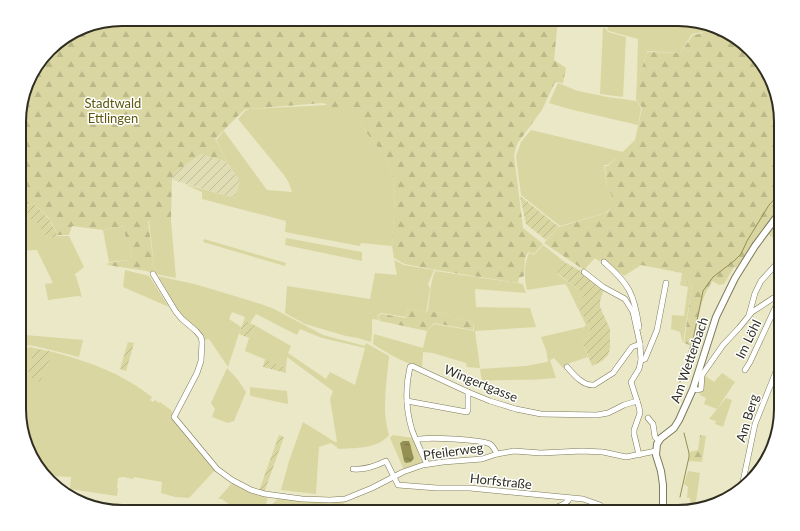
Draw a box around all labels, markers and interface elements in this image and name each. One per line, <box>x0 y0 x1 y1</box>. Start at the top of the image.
park label: Stadtwald Ettlingen <box>85 95 141 126</box>
street label: Am Wetterbach <box>667 315 711 405</box>
street label: Im Löhl <box>732 317 764 361</box>
street label: Wingertgasse <box>442 361 520 405</box>
street label: Am Berg <box>732 392 762 444</box>
street label: Pfeilerweg <box>422 439 484 463</box>
street label: Horfstraße <box>469 470 533 492</box>

